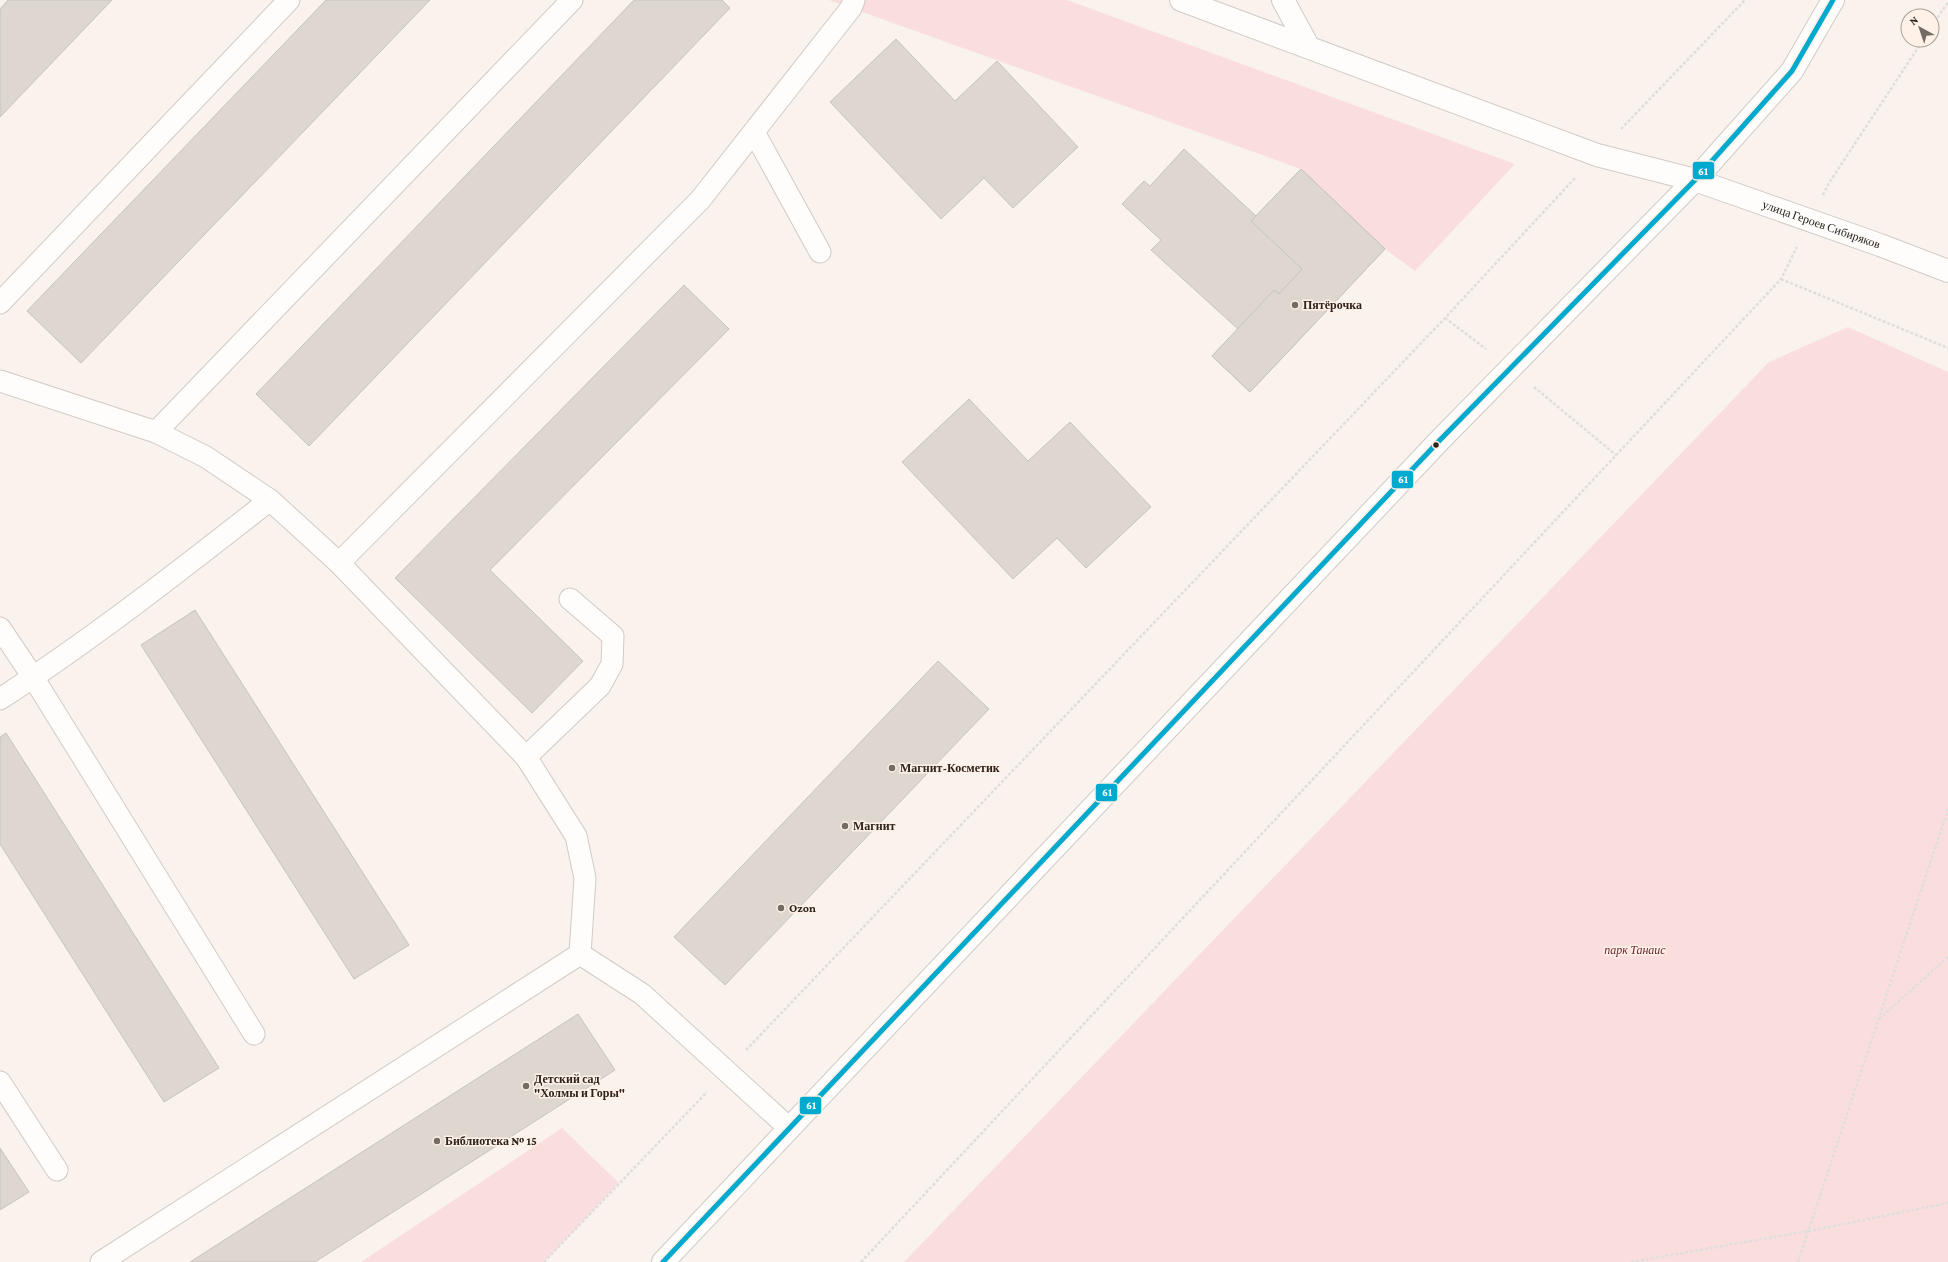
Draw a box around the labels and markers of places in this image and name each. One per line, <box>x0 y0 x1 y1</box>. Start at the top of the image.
place label: Пятёрочка <box>1303 298 1362 312</box>
marker: Пятёрочка <box>1290 300 1300 310</box>
unlabelled marker <box>1431 440 1441 450</box>
place label: Магнит-Косметик <box>900 761 1000 775</box>
marker: Магнит-Косметик <box>887 763 897 773</box>
place label: Магнит <box>853 819 896 833</box>
marker: Магнит <box>840 821 850 831</box>
place label: Ozon <box>789 901 816 915</box>
marker: Ozon <box>776 903 786 913</box>
place label: Детский сад "Холмы и Горы" <box>534 1072 625 1100</box>
marker: Детский сад "Холмы и Горы" <box>521 1081 531 1091</box>
place label: Библиотека № 15 <box>445 1134 537 1148</box>
marker: Библиотека № 15 <box>432 1136 442 1146</box>

